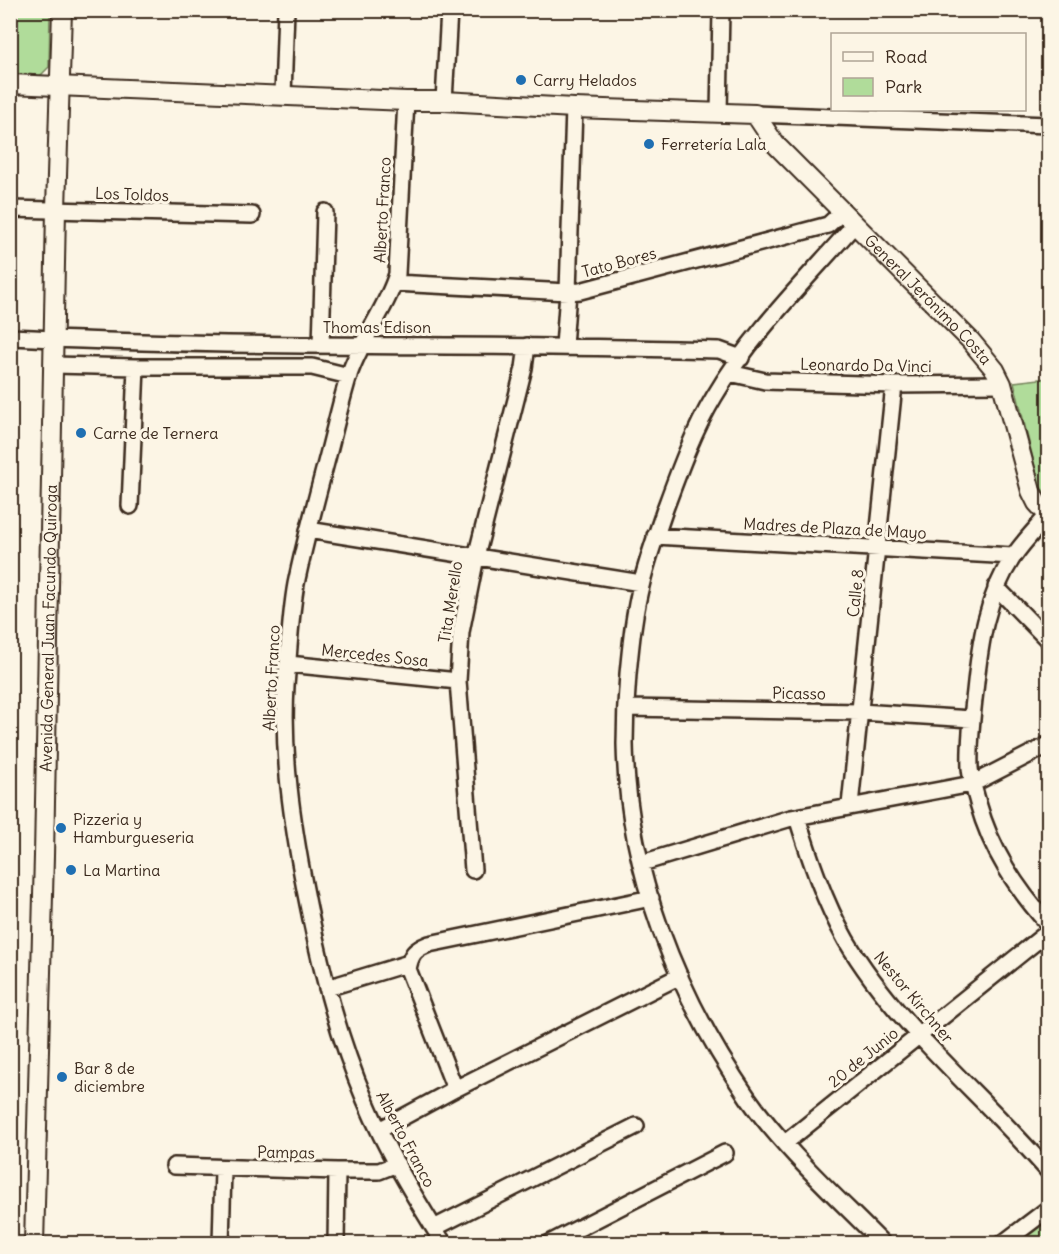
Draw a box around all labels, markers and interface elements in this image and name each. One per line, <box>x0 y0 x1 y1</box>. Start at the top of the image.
legend <box>831 33 1026 111</box>
text: Road <box>885 45 928 68</box>
place label: Carry Helados <box>533 70 637 90</box>
marker: Carry Helados <box>514 73 528 87</box>
text: Park <box>885 75 922 98</box>
place label: Ferretería Lala <box>661 134 766 154</box>
marker: Ferretería Lala <box>642 137 656 151</box>
street label: Alberto Franco <box>369 156 395 264</box>
street label: Los Toldos <box>95 183 169 205</box>
street label: General Jerónimo Costa <box>860 230 996 369</box>
street label: Tato Bores <box>580 242 658 282</box>
street label: Thomas Edison <box>323 317 431 337</box>
street label: Leonardo Da Vinci <box>800 354 932 376</box>
place label: Carne de Ternera <box>93 423 218 443</box>
marker: Carne de Ternera <box>74 426 88 440</box>
street label: Avenida General Juan Facundo Quiroga <box>36 484 61 772</box>
street label: Madres de Plaza de Mayo <box>743 513 927 543</box>
street label: Tita Merello <box>434 560 466 644</box>
street label: Calle 8 <box>843 568 867 618</box>
street label: Alberto Franco <box>258 624 284 732</box>
street label: Mercedes Sosa <box>320 639 430 671</box>
street label: Picasso <box>772 683 826 703</box>
place label: Pizzeria y Hamburgueseria <box>73 809 194 847</box>
marker: Pizzeria y Hamburgueseria <box>54 821 68 835</box>
place label: La Martina <box>83 860 160 880</box>
marker: La Martina <box>64 863 78 877</box>
street label: Nestor Kirchner <box>870 947 958 1047</box>
street label: 20 de Junio <box>824 1023 902 1091</box>
place label: Bar 8 de diciembre <box>74 1058 145 1096</box>
marker: Bar 8 de diciembre <box>55 1070 69 1084</box>
street label: Alberto Franco <box>372 1087 440 1191</box>
street label: Pampas <box>257 1141 315 1163</box>

